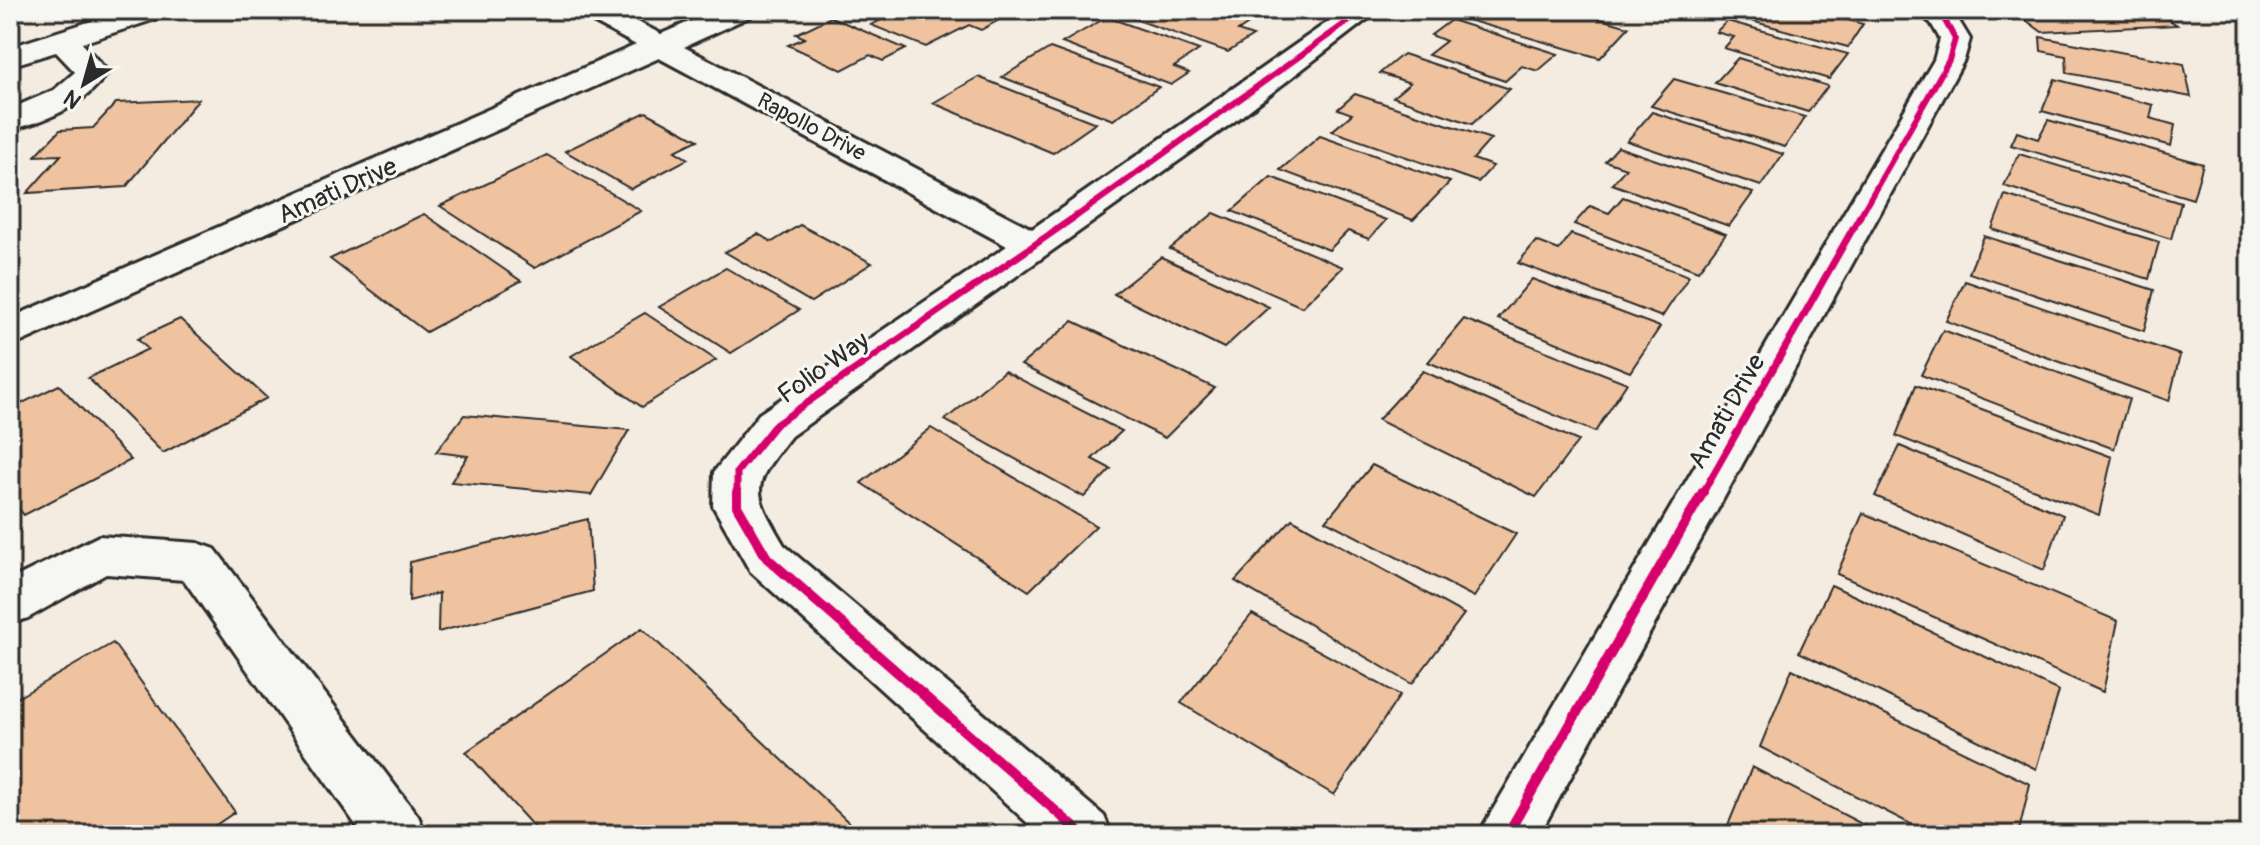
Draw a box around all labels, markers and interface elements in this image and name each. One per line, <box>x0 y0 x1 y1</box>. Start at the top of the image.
north arrow <box>44 44 124 124</box>
text: N <box>58 83 87 115</box>
street label: Rapollo Drive <box>752 87 871 167</box>
street label: Amati Drive <box>273 150 402 231</box>
street label: Folio Way <box>772 325 875 411</box>
street label: Amati Drive <box>1681 348 1773 474</box>

